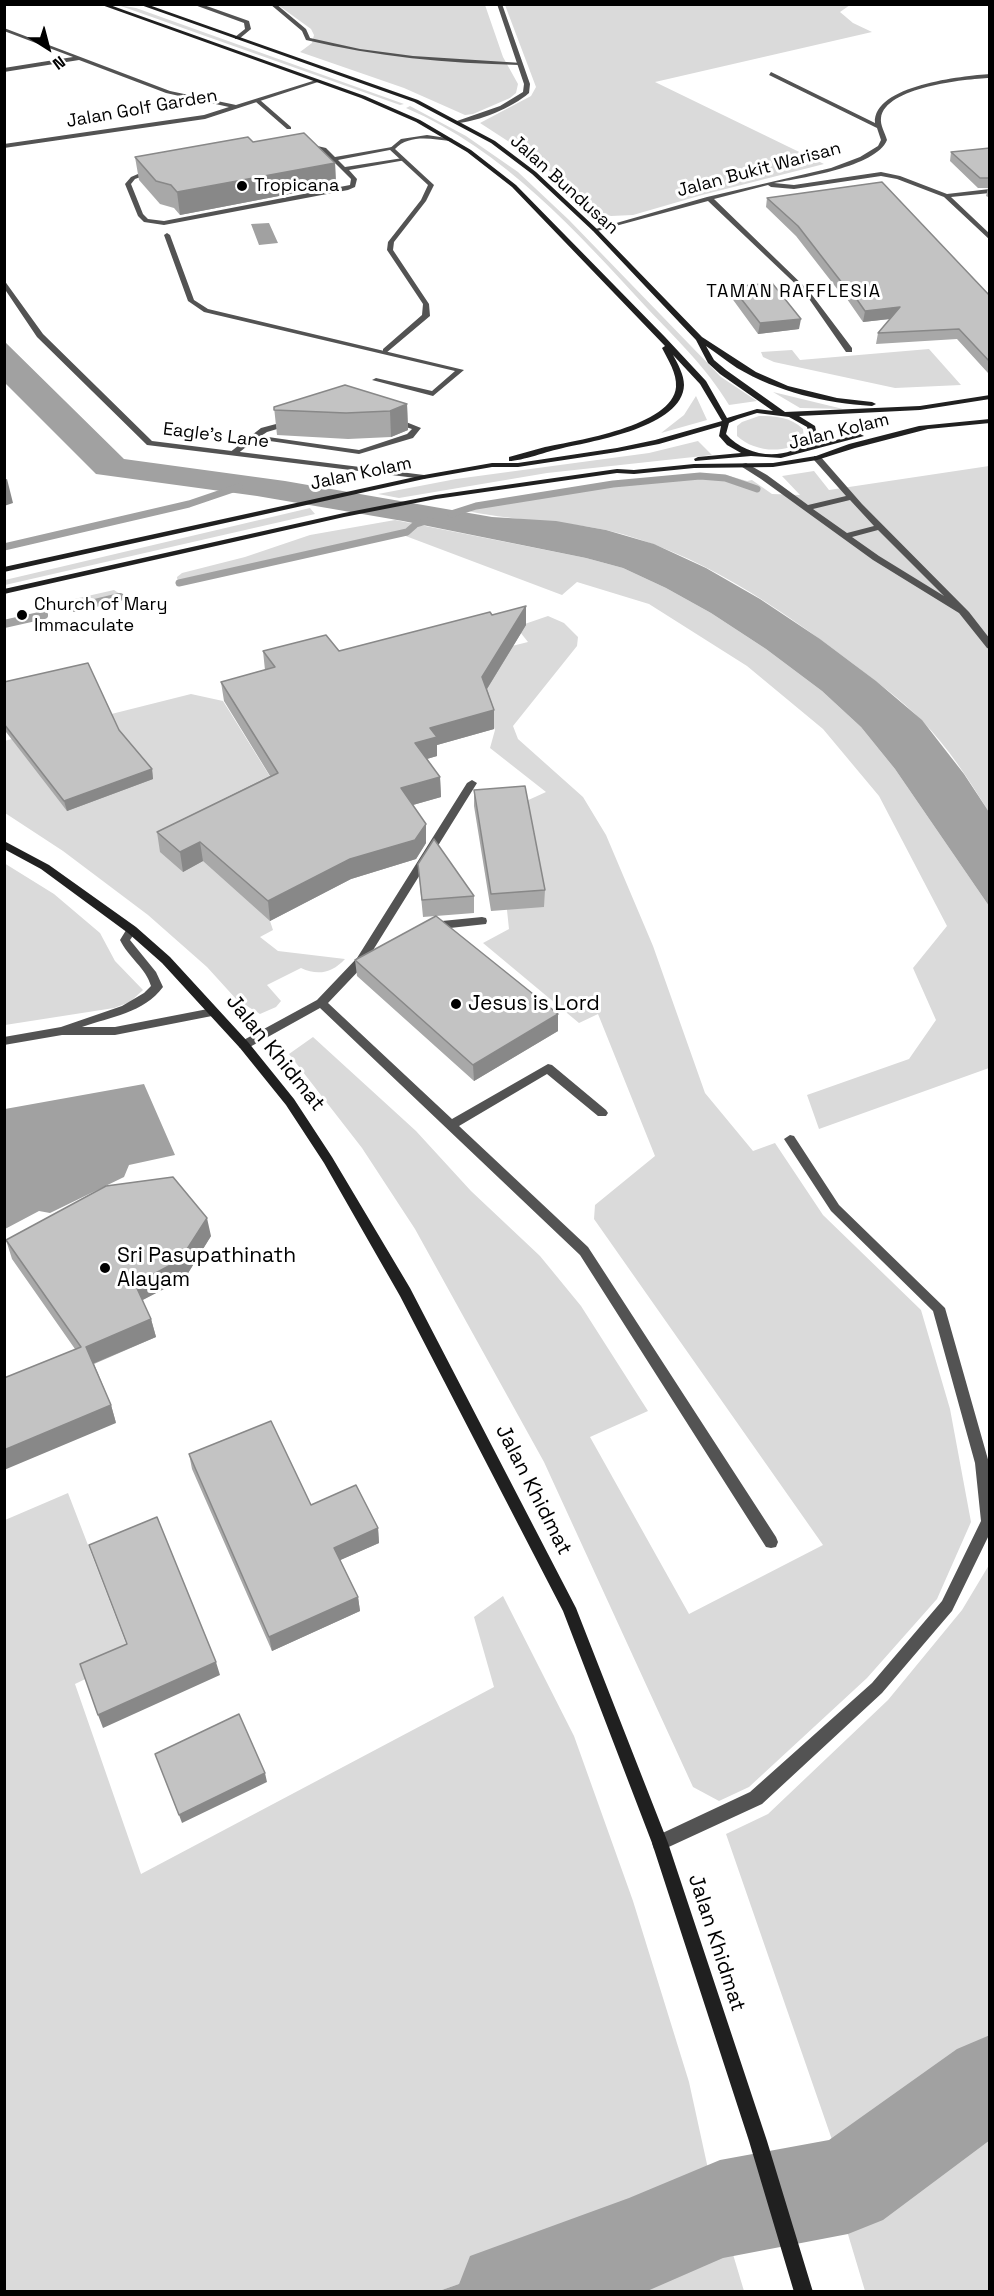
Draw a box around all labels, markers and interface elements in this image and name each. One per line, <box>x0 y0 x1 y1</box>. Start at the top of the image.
north arrow <box>18 18 78 78</box>
text: N <box>48 51 69 75</box>
street label: Jalan Golf Garden <box>65 85 219 133</box>
street label: Jalan Bundusan <box>505 131 623 239</box>
street label: Jalan Bukit Warisan <box>675 138 843 202</box>
place label: Tropicana <box>254 175 339 197</box>
marker: Tropicana <box>235 179 249 193</box>
district label: TAMAN RAFFLESIA <box>706 281 882 303</box>
street label: Jalan Kolam <box>786 409 892 455</box>
street label: Eagle's Lane <box>162 419 270 453</box>
street label: Jalan Kolam <box>308 453 414 495</box>
place label: Church of Mary Immaculate <box>34 594 167 636</box>
marker: Church of Mary Immaculate <box>15 608 29 622</box>
street label: Jalan Khidmat <box>220 990 330 1116</box>
place label: Jesus is Lord <box>468 991 600 1017</box>
marker: Jesus is Lord <box>449 997 463 1011</box>
place label: Sri Pasupathinath Alayam <box>117 1243 296 1293</box>
marker: Sri Pasupathinath Alayam <box>98 1261 112 1275</box>
street label: Jalan Khidmat <box>489 1421 577 1559</box>
street label: Jalan Khidmat <box>682 1871 750 2015</box>

